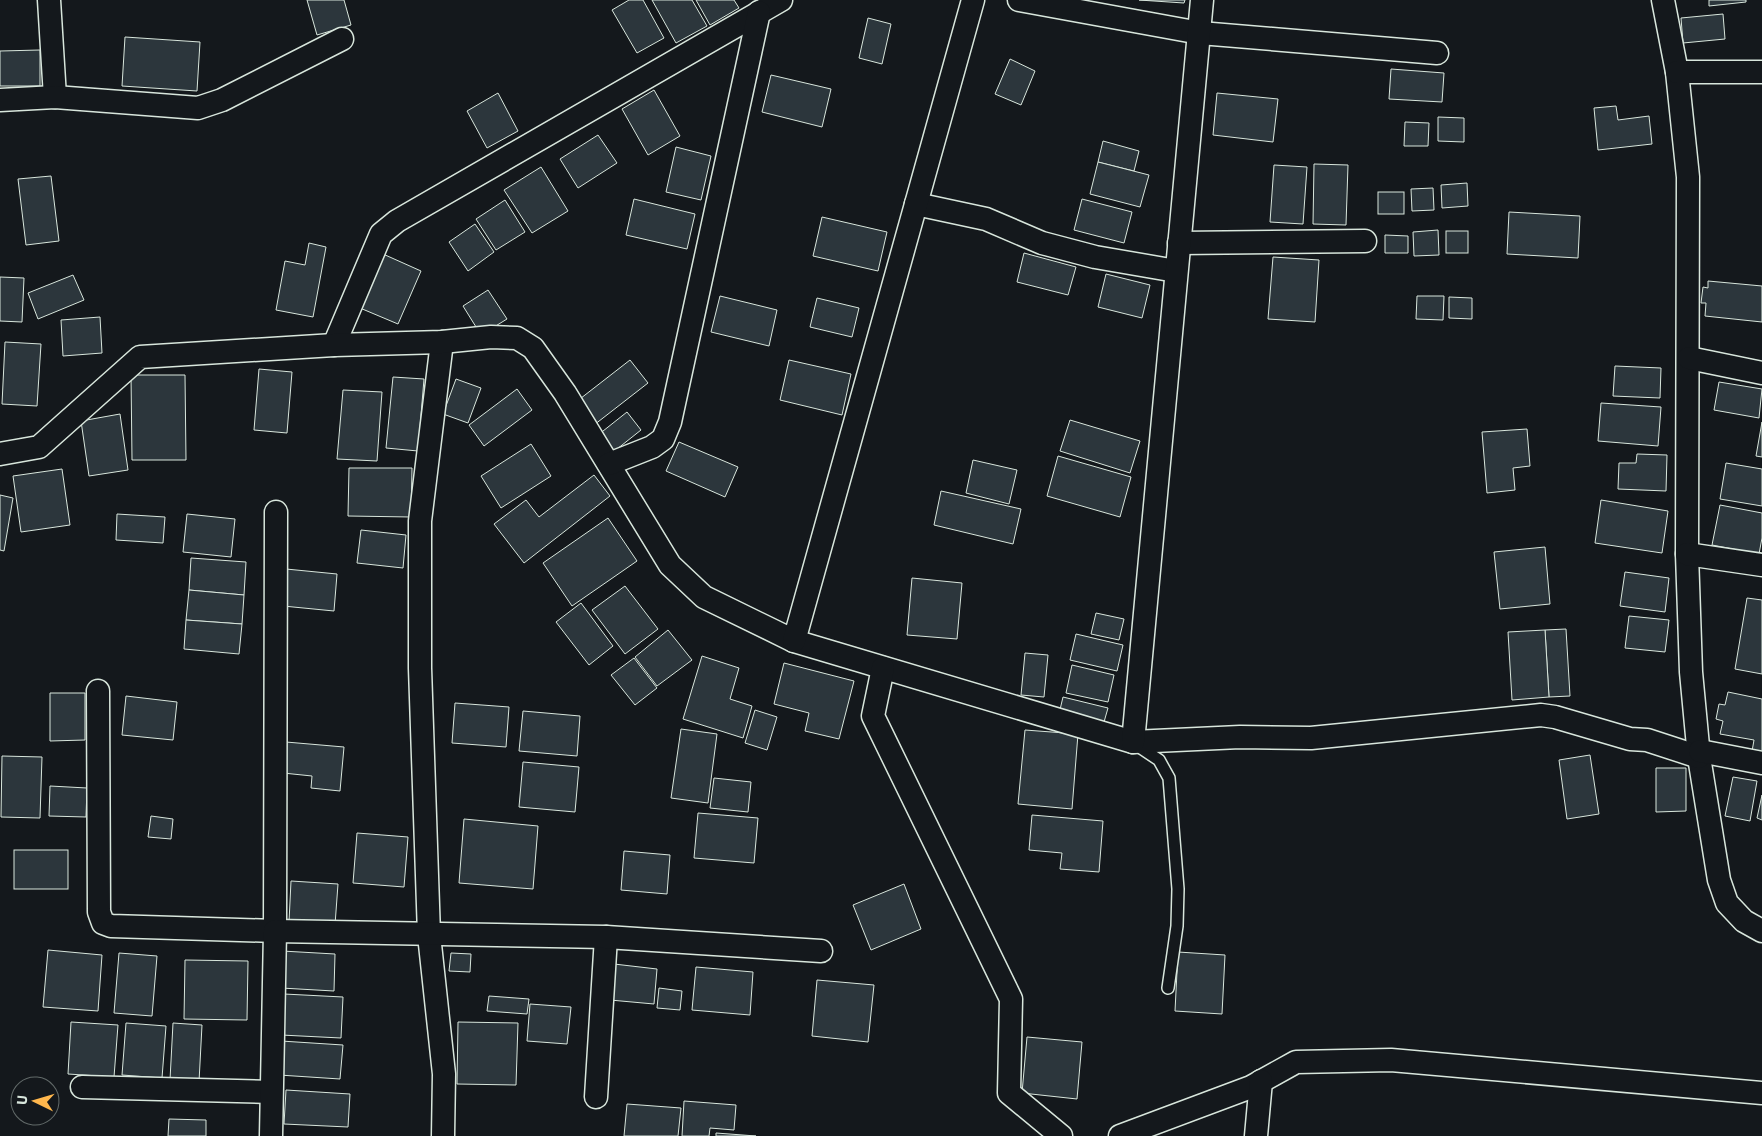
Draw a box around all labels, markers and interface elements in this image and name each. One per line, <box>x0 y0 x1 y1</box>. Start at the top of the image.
north arrow <box>10 1076 60 1126</box>
text: U <box>13 1094 31 1105</box>

